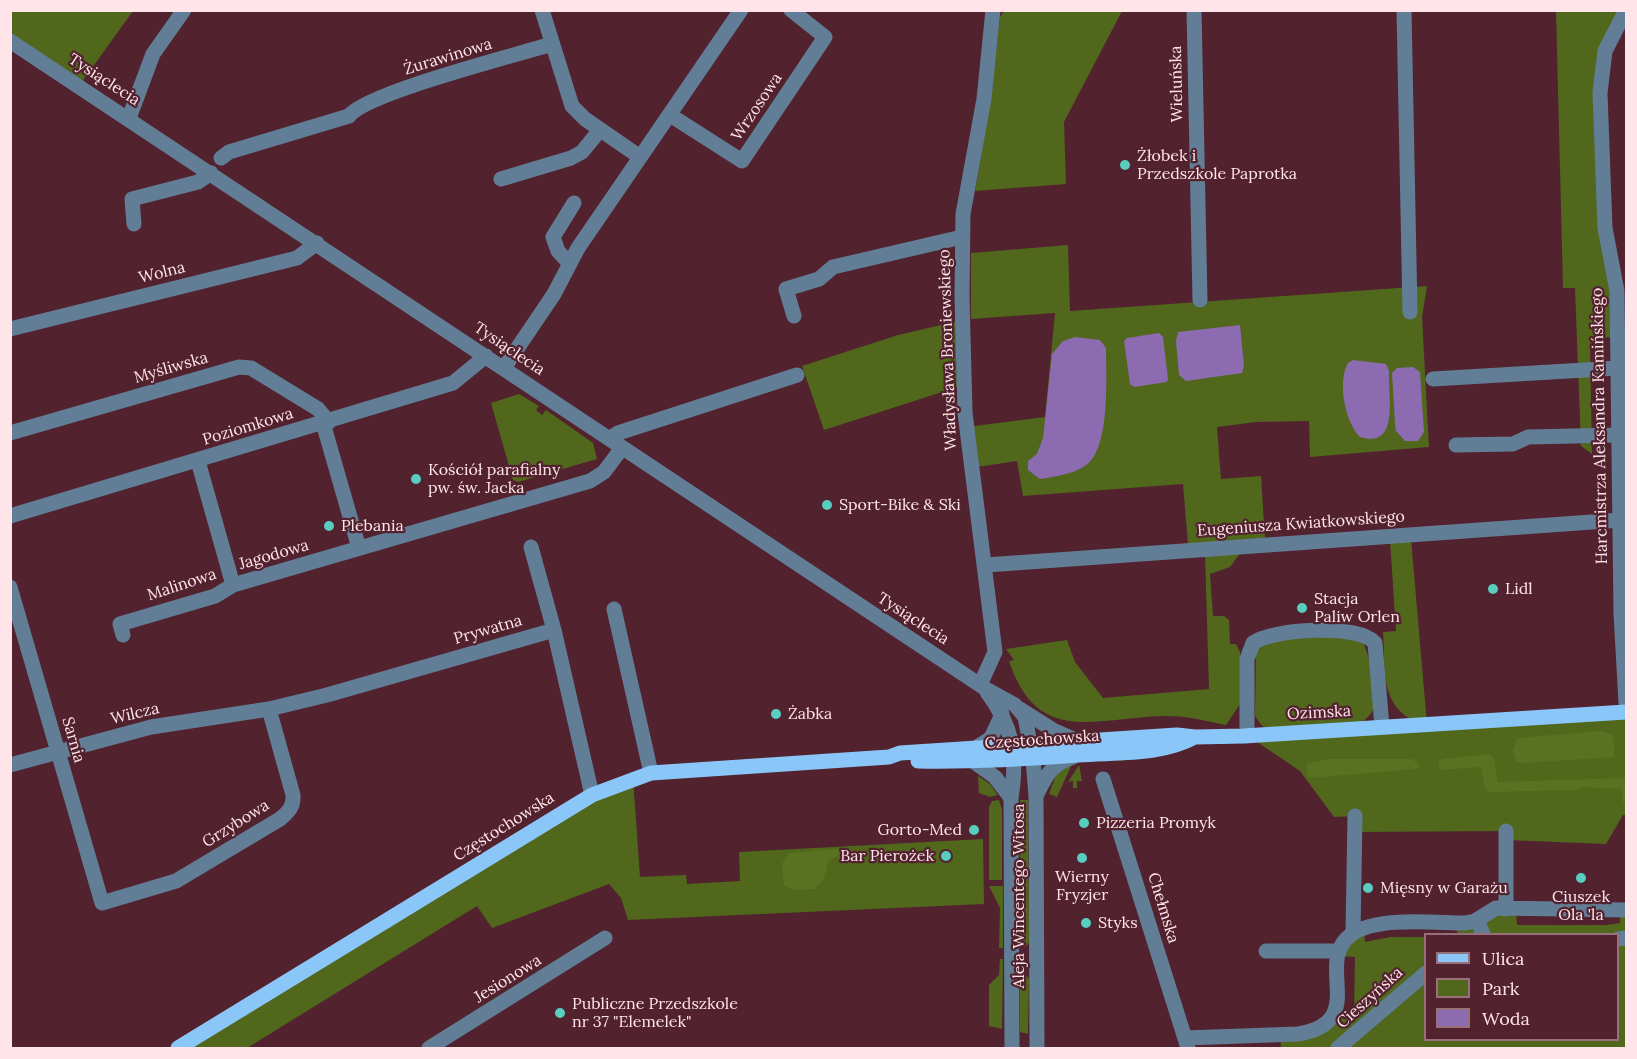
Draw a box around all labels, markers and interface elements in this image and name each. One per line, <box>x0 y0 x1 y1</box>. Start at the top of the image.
street label: Żurawinowa <box>402 34 494 80</box>
street label: Wieluńska <box>1167 45 1187 123</box>
street label: Tysiąclecia <box>65 50 143 110</box>
street label: Wrzosowa <box>727 70 787 144</box>
place label: Żłobek i Przedszkole Paprotka <box>1137 146 1297 184</box>
marker: Żłobek i Przedszkole Paprotka <box>1118 158 1132 172</box>
street label: Władysława Broniewskiego <box>935 249 961 451</box>
street label: Wolna <box>137 258 187 288</box>
street label: Harcmistrza Aleksandra Kamińskiego <box>1588 287 1612 565</box>
street label: Tysiąclecia <box>470 318 548 380</box>
street label: Myśliwska <box>132 348 210 388</box>
street label: Poziomkowa <box>200 404 296 450</box>
place label: Kościół parafialny pw. św. Jacka <box>428 460 560 498</box>
marker: Kościół parafialny pw. św. Jacka <box>409 472 423 486</box>
place label: Sport-Bike & Ski <box>839 495 961 515</box>
marker: Sport-Bike & Ski <box>820 498 834 512</box>
street label: Eugeniusza Kwiatkowskiego <box>1196 507 1406 541</box>
place label: Plebania <box>341 516 404 536</box>
marker: Plebania <box>322 519 336 533</box>
street label: Jagodowa <box>237 536 311 574</box>
street label: Malinowa <box>145 565 219 605</box>
place label: Lidl <box>1505 579 1533 599</box>
marker: Lidl <box>1486 582 1500 596</box>
street label: Tysiąclecia <box>874 589 952 649</box>
place label: Stacja Paliw Orlen <box>1314 589 1400 627</box>
marker: Stacja Paliw Orlen <box>1295 601 1309 615</box>
street label: Prywatna <box>452 611 524 649</box>
street label: Wilcza <box>109 699 161 729</box>
street label: Ozimska <box>1287 702 1351 724</box>
place label: Żabka <box>788 704 832 724</box>
marker: Żabka <box>769 707 783 721</box>
street label: Sarnia <box>57 715 89 765</box>
street label: Częstochowska <box>984 726 1100 754</box>
street label: Częstochowska <box>450 788 558 866</box>
street label: Grzybowa <box>199 796 273 852</box>
street label: Aleja Wincentego Witosa <box>1009 803 1029 989</box>
place label: Pizzeria Promyk <box>1096 813 1216 833</box>
marker: Pizzeria Promyk <box>1077 816 1091 830</box>
place label: Gorto-Med <box>878 820 962 840</box>
marker: Gorto-Med <box>967 823 981 837</box>
place label: Bar Pierożek <box>840 846 934 866</box>
marker: Bar Pierożek <box>939 849 953 863</box>
marker: Wierny Fryzjer <box>1075 851 1089 865</box>
place label: Wierny Fryzjer <box>1055 867 1109 905</box>
street label: Chełmska <box>1143 870 1183 946</box>
marker: Ciuszek Ola 'la <box>1574 871 1588 885</box>
place label: Mięsny w Garażu <box>1380 878 1508 898</box>
marker: Mięsny w Garażu <box>1361 881 1375 895</box>
place label: Ciuszek Ola 'la <box>1552 887 1610 925</box>
place label: Styks <box>1098 913 1138 933</box>
marker: Styks <box>1079 916 1093 930</box>
legend <box>1424 933 1619 1041</box>
text: Ulica <box>1482 947 1524 970</box>
street label: Jesionowa <box>471 951 545 1007</box>
street label: Cieszyńska <box>1333 963 1407 1033</box>
text: Park <box>1482 977 1519 1000</box>
place label: Publiczne Przedszkole nr 37 "Elemelek" <box>572 994 738 1032</box>
marker: Publiczne Przedszkole nr 37 "Elemelek" <box>553 1006 567 1020</box>
text: Woda <box>1482 1007 1530 1030</box>

